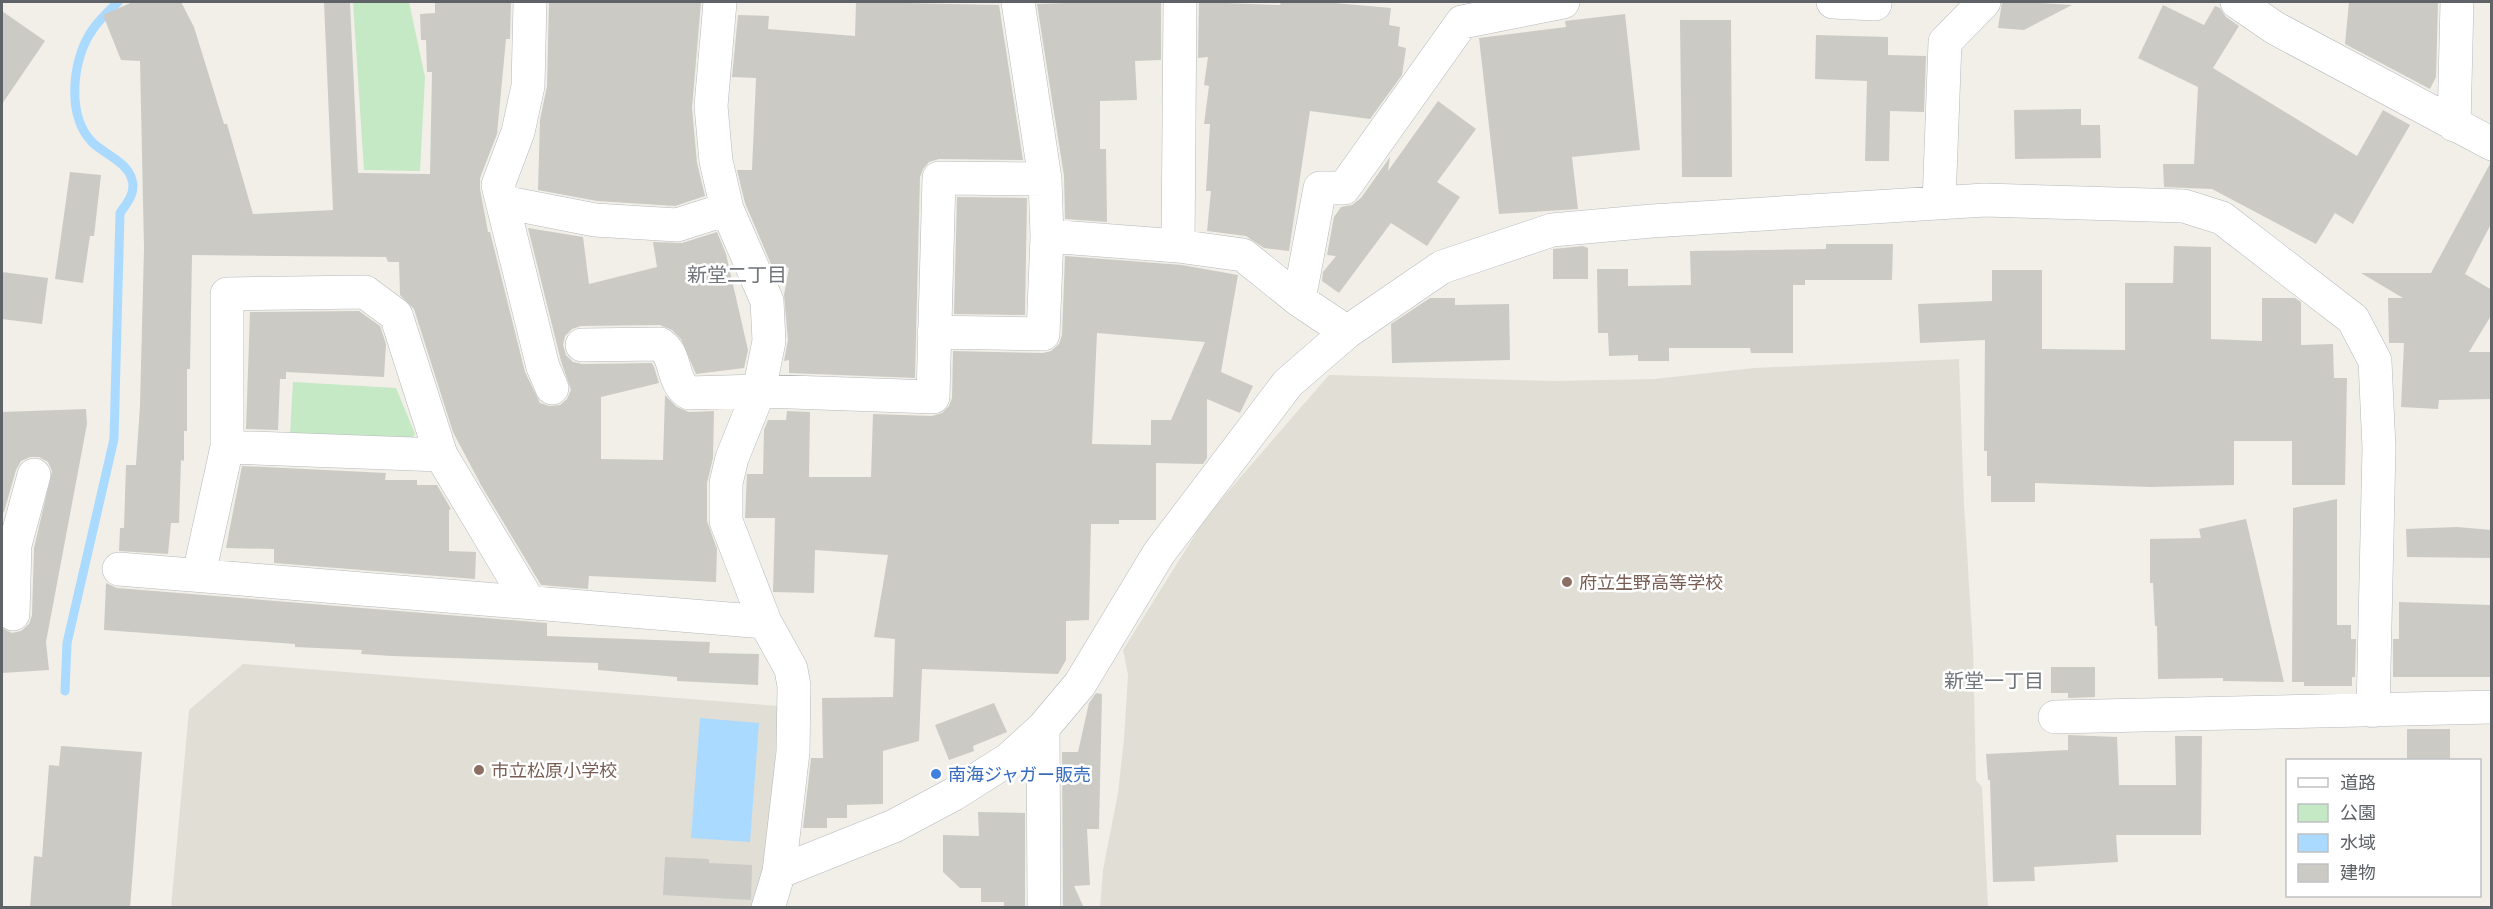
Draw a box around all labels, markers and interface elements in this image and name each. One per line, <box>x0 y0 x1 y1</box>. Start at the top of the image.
district label: 新堂二丁目 <box>687 261 787 289</box>
place label: 府立生野高等学校 <box>1579 570 1723 595</box>
marker: 府立生野高等学校 <box>1560 575 1574 589</box>
district label: 新堂一丁目 <box>1944 667 2044 695</box>
place label: 市立松原小学校 <box>491 758 617 783</box>
legend <box>2286 759 2481 897</box>
place label: 南海ジャガー販売 <box>948 762 1091 787</box>
marker: 市立松原小学校 <box>472 763 486 777</box>
marker: 南海ジャガー販売 <box>929 767 943 781</box>
text: 道路 <box>2340 770 2376 795</box>
text: 公園 <box>2340 800 2376 825</box>
text: 水域 <box>2340 830 2376 855</box>
text: 建物 <box>2340 860 2376 885</box>

